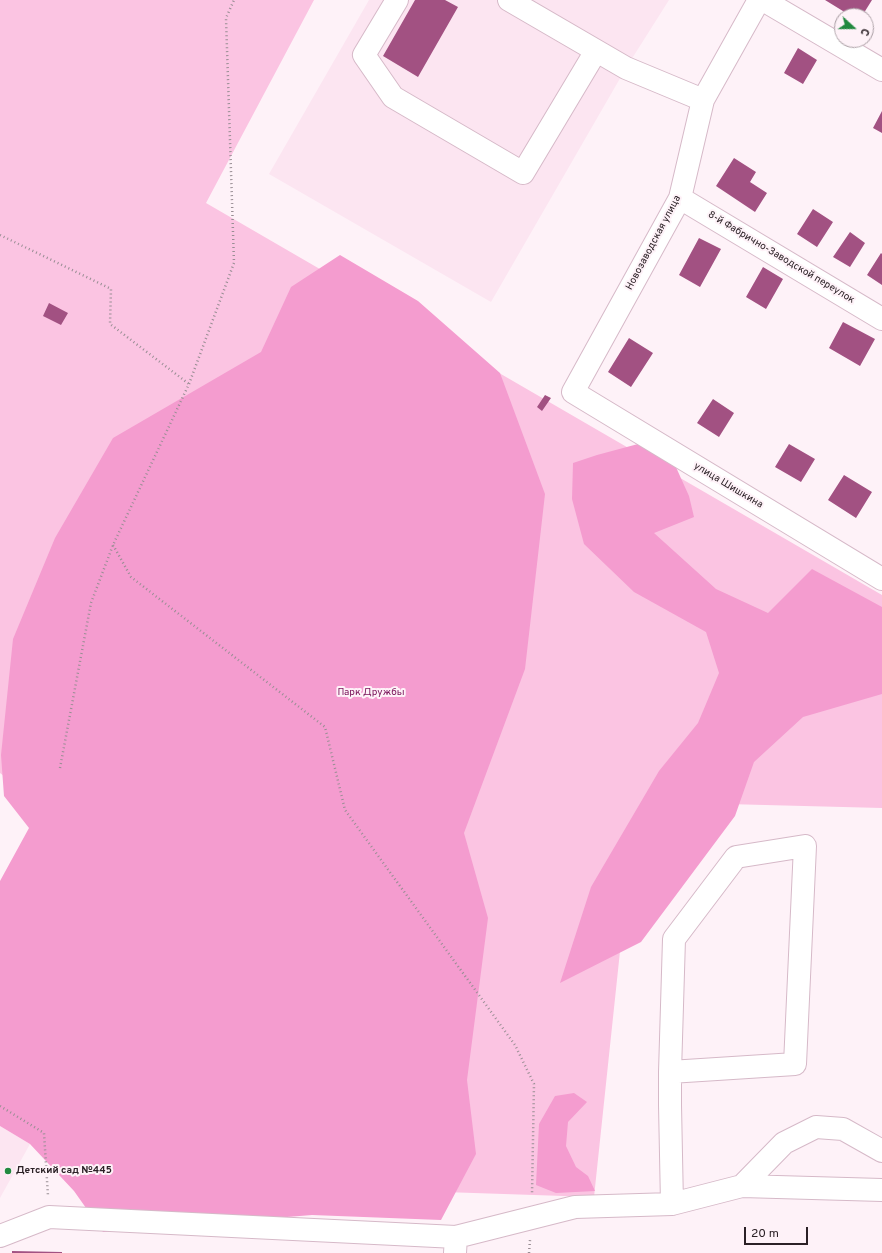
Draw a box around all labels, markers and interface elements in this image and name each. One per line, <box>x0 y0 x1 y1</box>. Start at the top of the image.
north arrow <box>834 8 874 48</box>
text: С <box>856 26 872 38</box>
street label: Новозаводская улица <box>624 194 684 292</box>
street label: 8-й Фабрично-Заводской переулок <box>705 209 857 307</box>
street label: улица Шишкина <box>691 461 765 511</box>
park label: Парк Дружбы <box>337 687 405 699</box>
place label: Детский сад №445 <box>16 1165 112 1177</box>
marker: Детский сад №445 <box>3 1166 13 1176</box>
scale bar <box>746 1219 810 1245</box>
text: 20 m <box>751 1226 779 1242</box>

